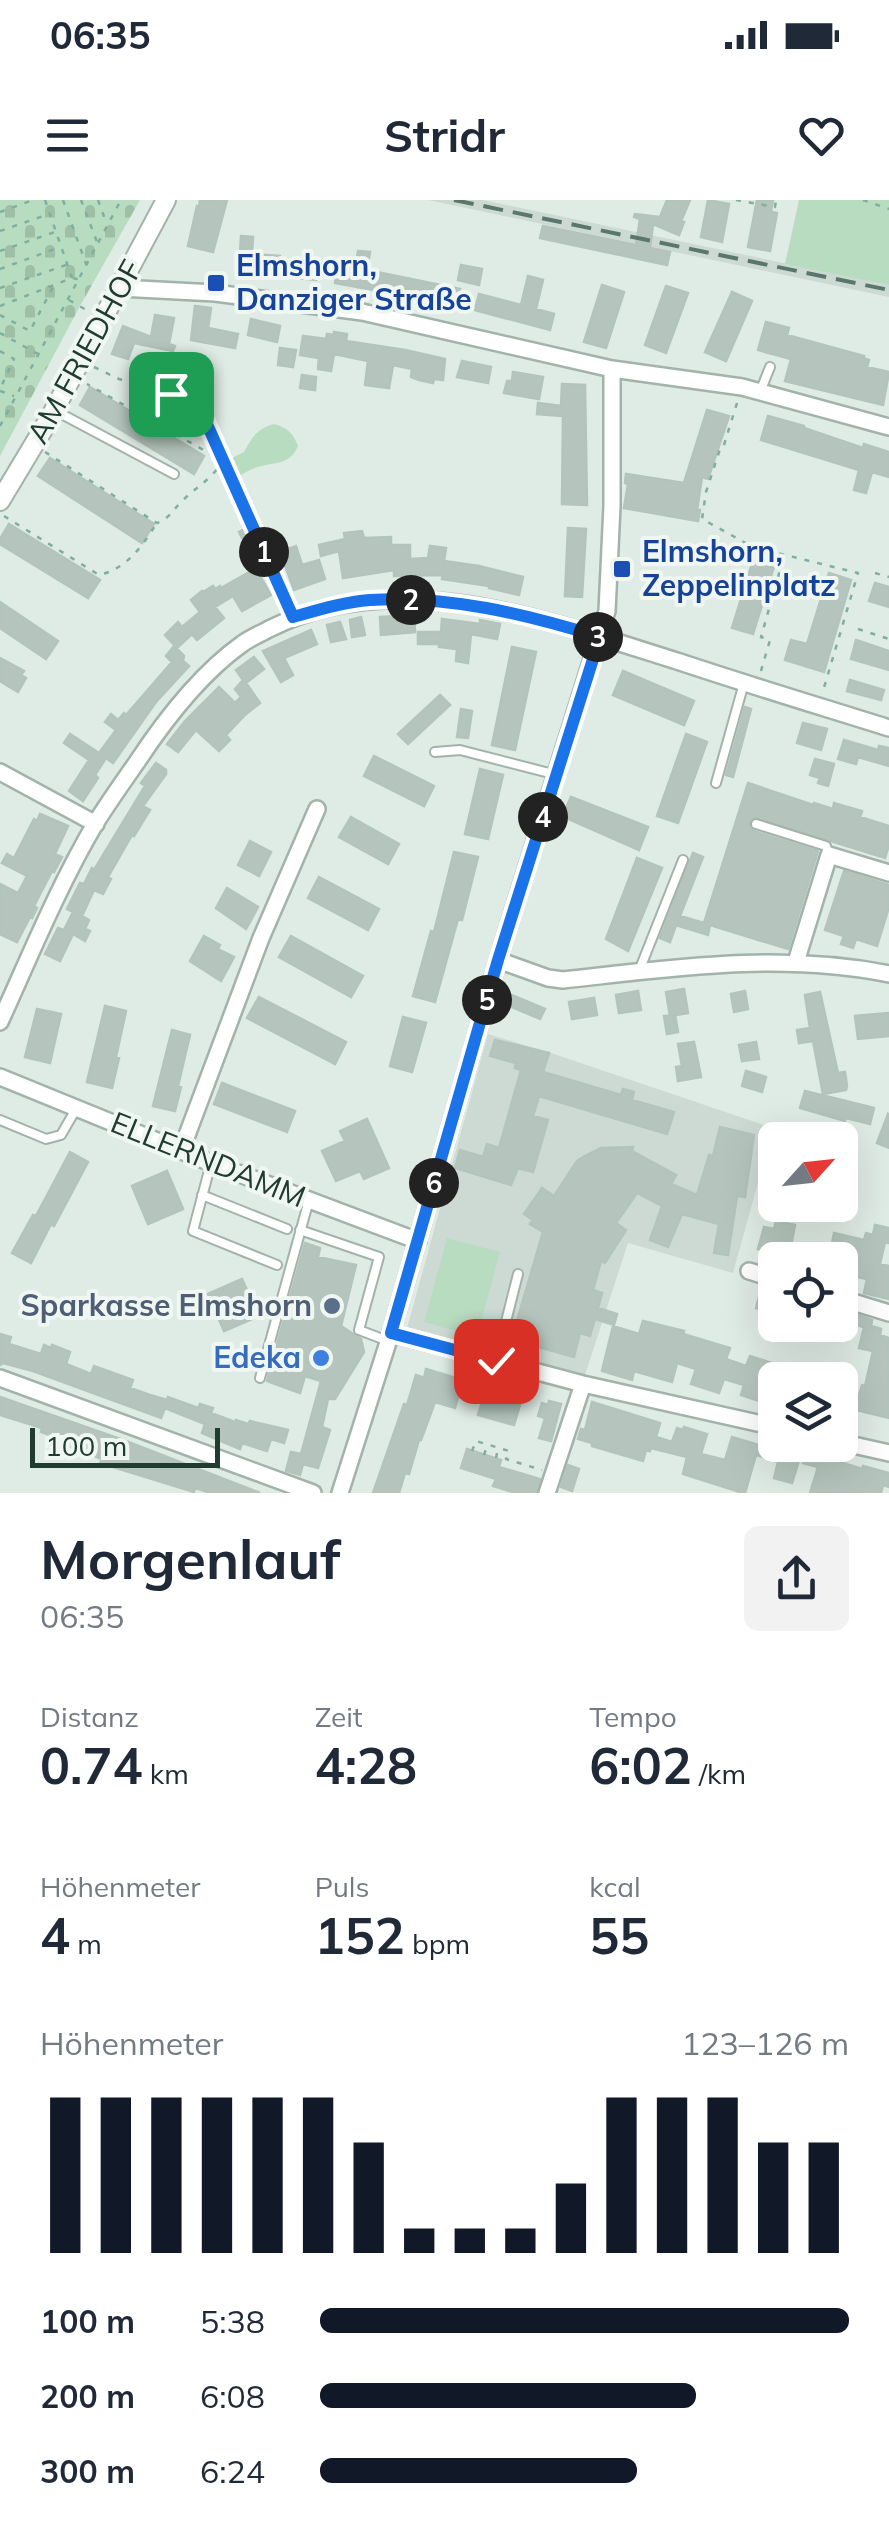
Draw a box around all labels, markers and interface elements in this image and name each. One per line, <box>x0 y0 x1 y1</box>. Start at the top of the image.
text: 06:35 <box>50 11 151 59</box>
text: Stridr <box>384 107 505 163</box>
icon: menu <box>40 108 95 163</box>
icon: heart <box>794 108 849 163</box>
place label: Elmshorn, Danziger Straße <box>236 246 472 318</box>
street label: AM FRIEDHOF <box>18 253 150 450</box>
marker: Elmshorn, Danziger Straße <box>205 272 227 294</box>
pin <box>129 352 214 437</box>
icon: arrive <box>144 367 199 422</box>
pin: 1 <box>239 527 289 577</box>
place label: Elmshorn, Zeppelinplatz <box>642 532 836 604</box>
text: 1 <box>256 534 272 569</box>
marker: Elmshorn, Zeppelinplatz <box>611 558 633 580</box>
pin: 2 <box>386 575 436 625</box>
text: 2 <box>403 582 419 617</box>
pin: 3 <box>573 612 623 662</box>
text: 3 <box>590 619 606 654</box>
pin: 4 <box>518 792 568 842</box>
text: 4 <box>535 799 551 834</box>
pin: 5 <box>462 975 512 1025</box>
text: 5 <box>479 982 495 1017</box>
street label: ELLERNDAMM <box>105 1103 311 1215</box>
north arrow <box>758 1122 858 1222</box>
map controls <box>758 1122 858 1462</box>
pin: 6 <box>409 1158 459 1208</box>
text: 6 <box>426 1165 442 1200</box>
button: locate <box>758 1242 858 1342</box>
place label: Sparkasse Elmshorn <box>21 1286 312 1324</box>
marker: Sparkasse Elmshorn <box>321 1295 343 1317</box>
pin <box>454 1319 539 1404</box>
icon: check <box>469 1334 524 1389</box>
place label: Edeka <box>213 1338 301 1376</box>
marker: Edeka <box>310 1347 332 1369</box>
button: layers <box>758 1362 858 1462</box>
scale bar <box>30 1423 220 1468</box>
text: 100 m <box>45 1428 127 1463</box>
text: Morgenlauf <box>40 1524 341 1593</box>
button: share <box>744 1526 849 1631</box>
text: 06:35 <box>40 1596 124 1636</box>
text: Distanz <box>40 1699 139 1734</box>
text: Zeit <box>315 1699 363 1734</box>
text: Tempo <box>589 1699 677 1734</box>
text: 0.74 <box>40 1734 142 1797</box>
text: 4:28 <box>315 1734 417 1797</box>
text: 6:02 <box>589 1734 692 1797</box>
text: km <box>142 1756 189 1791</box>
text: /km <box>692 1756 746 1791</box>
text: Höhenmeter <box>40 1869 200 1904</box>
text: Puls <box>315 1869 369 1904</box>
text: kcal <box>589 1869 641 1904</box>
text: 4 <box>40 1904 70 1967</box>
text: 152 <box>315 1904 405 1967</box>
text: 55 <box>589 1904 649 1967</box>
text: m <box>70 1926 102 1961</box>
text: bpm <box>405 1926 470 1961</box>
text: Höhenmeter <box>40 2023 223 2063</box>
text: 123–126 m <box>681 2023 849 2063</box>
text: 100 m <box>40 2301 135 2341</box>
text: 5:38 <box>200 2301 265 2341</box>
text: 200 m <box>40 2376 135 2416</box>
text: 6:08 <box>200 2376 265 2416</box>
text: 300 m <box>40 2451 135 2491</box>
text: 6:24 <box>200 2451 265 2491</box>

